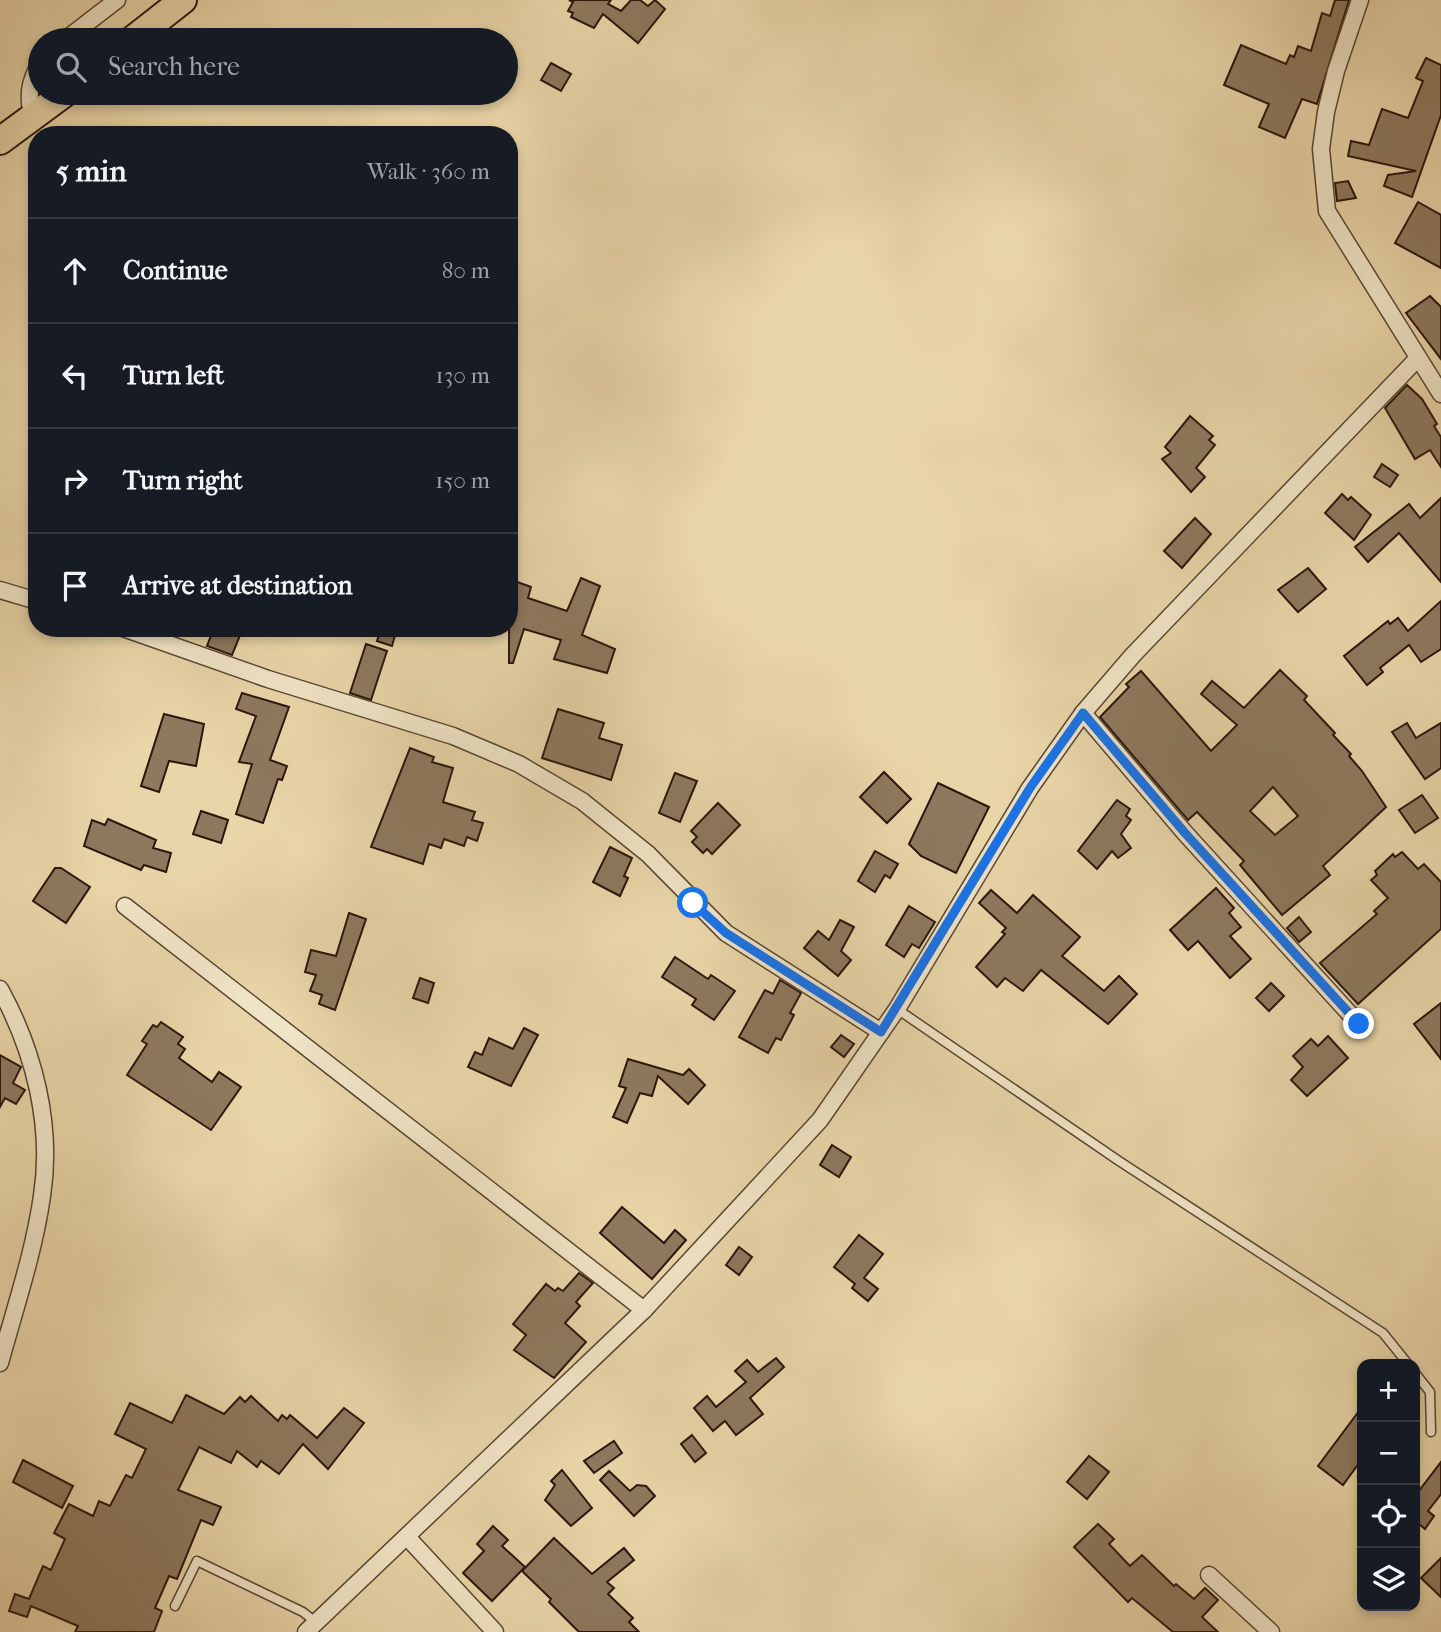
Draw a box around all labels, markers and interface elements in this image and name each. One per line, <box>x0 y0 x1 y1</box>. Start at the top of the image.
search box <box>28 28 518 105</box>
icon: search <box>52 48 90 86</box>
text: Search here <box>108 51 240 82</box>
text: 5 min <box>56 154 127 189</box>
text: Walk · 360 m <box>367 158 490 185</box>
icon: ahead <box>56 252 94 290</box>
text: Continue <box>123 255 228 286</box>
text: 80 m <box>442 257 490 284</box>
icon: left <box>56 357 94 395</box>
text: Turn left <box>123 360 224 391</box>
text: 130 m <box>436 362 490 389</box>
icon: right <box>56 462 94 500</box>
text: Turn right <box>123 465 243 496</box>
text: 150 m <box>435 467 490 494</box>
icon: arrive <box>56 567 94 605</box>
text: Arrive at destination <box>123 570 353 601</box>
route start <box>677 887 708 918</box>
route end <box>1343 1008 1374 1039</box>
map controls <box>1357 1359 1420 1611</box>
button: + <box>1357 1359 1420 1422</box>
button: − <box>1357 1422 1420 1485</box>
button: locate <box>1357 1485 1420 1548</box>
button: layers <box>1357 1548 1420 1611</box>

